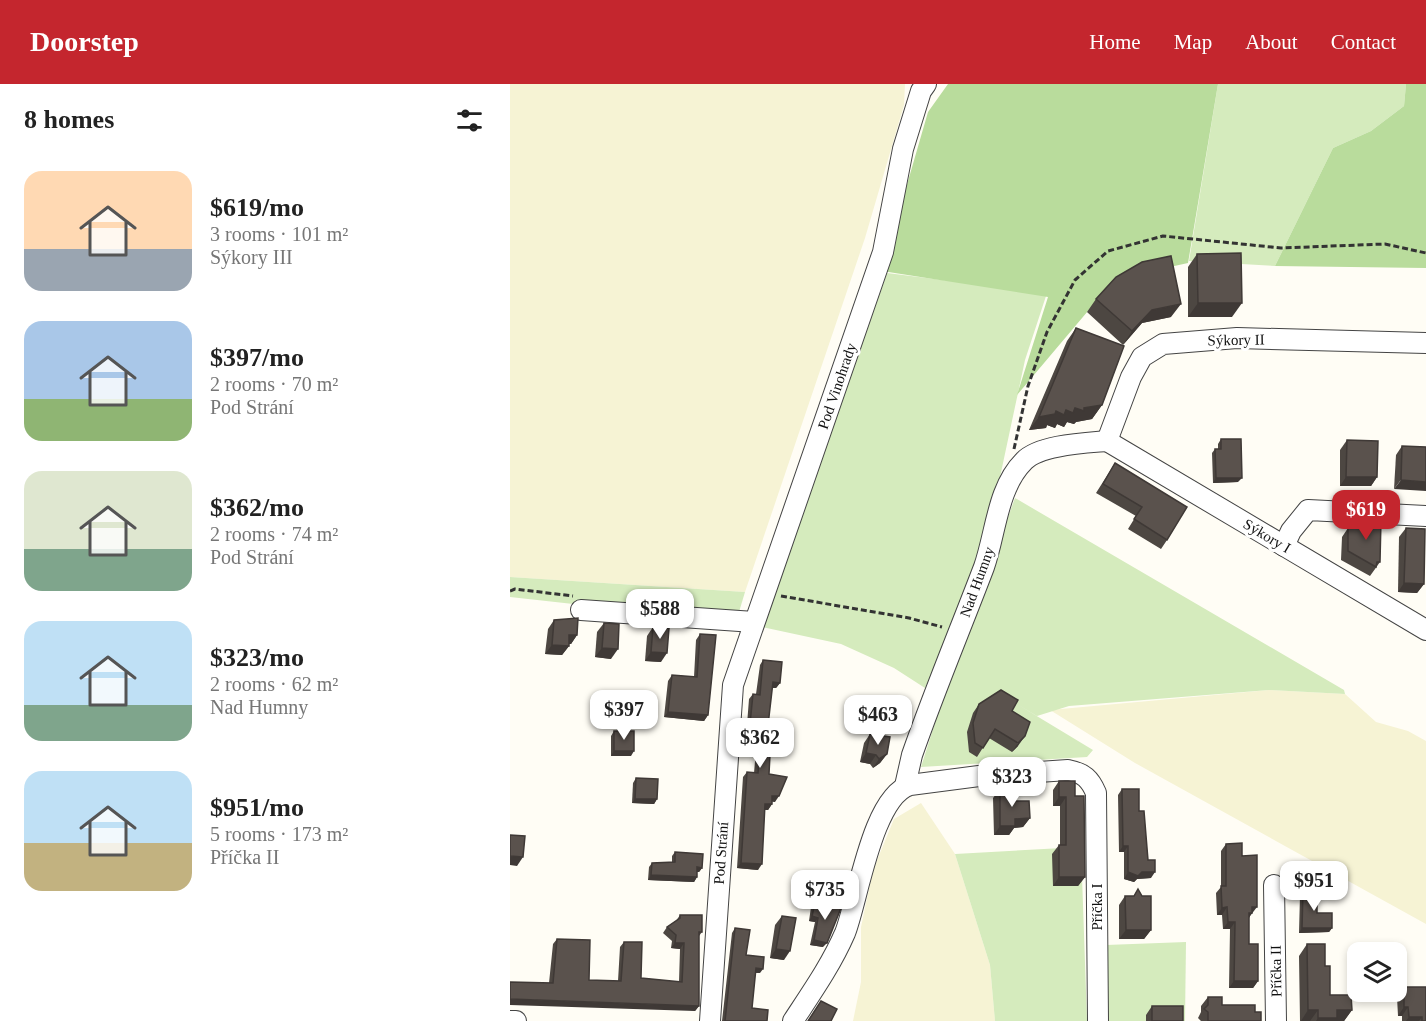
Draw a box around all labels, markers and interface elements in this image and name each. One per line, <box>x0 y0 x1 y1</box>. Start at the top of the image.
text: Doorstep <box>30 26 139 57</box>
text: Home <box>1089 30 1141 54</box>
text: Map <box>1174 30 1212 54</box>
text: About <box>1245 30 1298 54</box>
text: Contact <box>1331 30 1396 54</box>
icon: filters <box>453 104 486 137</box>
text: 8 homes <box>24 105 114 134</box>
text: $619/mo <box>210 193 304 222</box>
icon: home <box>72 195 144 267</box>
text: 3 rooms · 101 m² <box>210 223 348 245</box>
text: Sýkory III <box>210 246 293 268</box>
street label: Sýkory II <box>1207 332 1265 348</box>
street label: Pod Vinohrady <box>815 340 859 431</box>
text: $397/mo <box>210 343 304 372</box>
icon: home <box>72 345 144 417</box>
text: 2 rooms · 70 m² <box>210 373 338 395</box>
text: Pod Strání <box>210 396 294 418</box>
pin: $619 <box>1330 490 1402 541</box>
text: $362/mo <box>210 493 304 522</box>
icon: home <box>72 495 144 567</box>
text: $619 <box>1346 498 1386 520</box>
street label: Sýkory I <box>1241 516 1293 556</box>
text: 2 rooms · 74 m² <box>210 523 338 545</box>
street label: Nad Humny <box>957 544 997 619</box>
text: Pod Strání <box>210 546 294 568</box>
pin: $588 <box>624 589 696 640</box>
text: $588 <box>640 597 680 619</box>
text: $323/mo <box>210 643 304 672</box>
icon: home <box>72 645 144 717</box>
text: 2 rooms · 62 m² <box>210 673 338 695</box>
pin: $397 <box>588 690 660 741</box>
pin: $463 <box>842 695 914 746</box>
text: Nad Humny <box>210 696 308 718</box>
text: $397 <box>604 698 644 720</box>
text: $463 <box>858 703 898 725</box>
pin: $362 <box>724 718 796 769</box>
text: $362 <box>740 726 780 748</box>
pin: $323 <box>976 757 1048 808</box>
text: $323 <box>992 765 1032 787</box>
text: $951/mo <box>210 793 304 822</box>
icon: home <box>72 795 144 867</box>
street label: Pod Strání <box>711 821 731 885</box>
text: 5 rooms · 173 m² <box>210 823 348 845</box>
text: Příčka II <box>210 846 279 868</box>
pin: $951 <box>1278 861 1350 912</box>
text: $951 <box>1294 869 1334 891</box>
pin: $735 <box>789 870 861 921</box>
text: $735 <box>805 878 845 900</box>
street label: Příčka I <box>1089 883 1105 931</box>
map controls <box>1347 942 1407 1002</box>
button: layers <box>1347 942 1407 1002</box>
street label: Příčka II <box>1268 945 1284 997</box>

